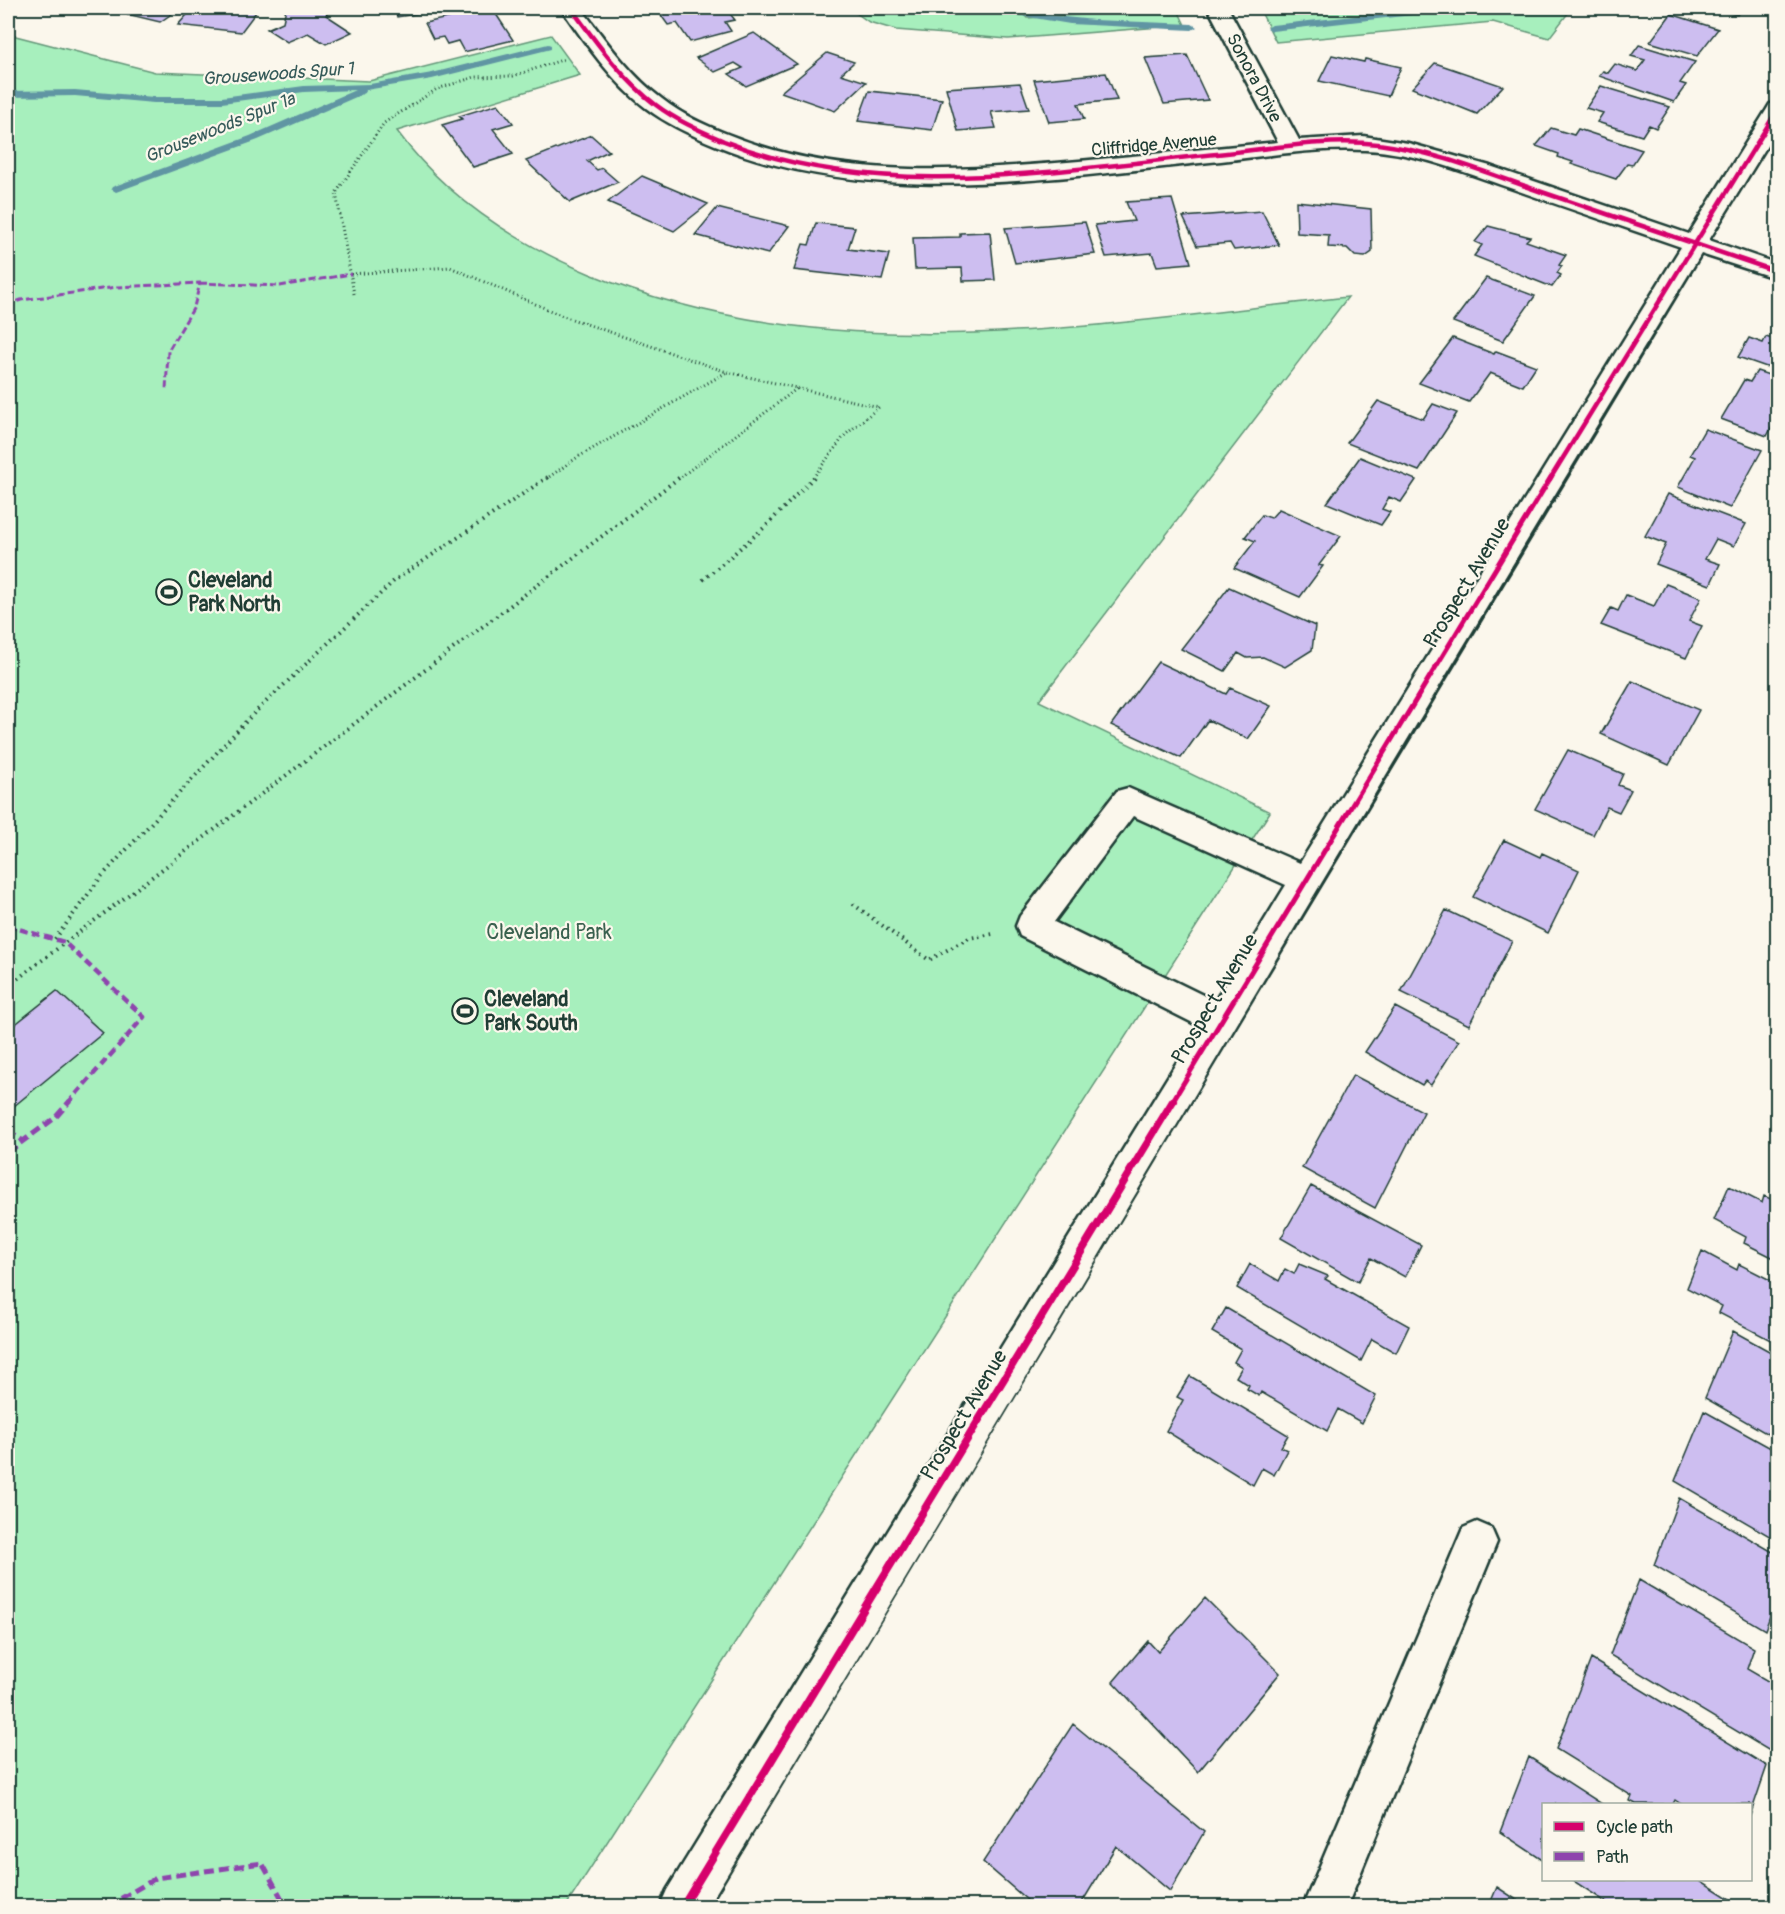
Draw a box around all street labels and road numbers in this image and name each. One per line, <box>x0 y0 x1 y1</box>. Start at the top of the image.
street label: Sonora Drive <box>1221 30 1287 126</box>
street label: Cliffridge Avenue <box>1090 128 1218 162</box>
street label: Prospect Avenue <box>1417 512 1517 653</box>
street label: Prospect Avenue <box>1165 928 1265 1069</box>
street label: Prospect Avenue <box>914 1344 1014 1485</box>

